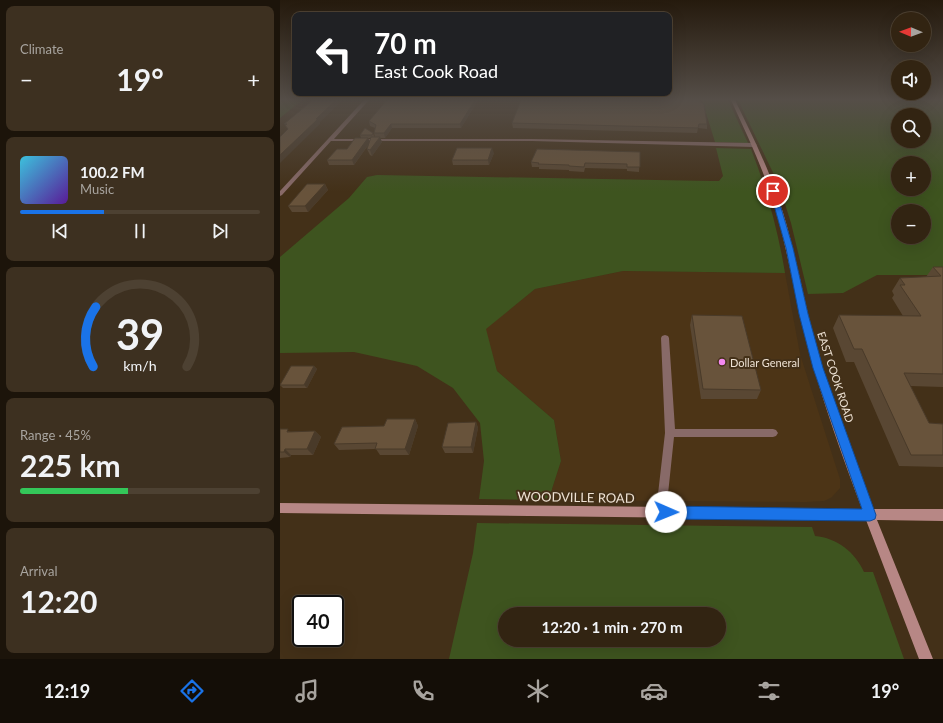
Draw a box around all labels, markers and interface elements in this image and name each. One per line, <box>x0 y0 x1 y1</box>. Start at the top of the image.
north arrow <box>891 12 931 52</box>
map controls <box>891 12 931 244</box>
text: 70 m <box>374 26 437 60</box>
icon: left <box>308 28 360 80</box>
text: Climate <box>20 41 63 57</box>
text: East Cook Road <box>374 60 498 82</box>
button: sound <box>891 60 931 100</box>
text: 19° <box>116 61 164 97</box>
text: − <box>20 66 33 93</box>
text: + <box>247 66 260 93</box>
button: search <box>891 108 931 148</box>
button: + <box>891 156 931 196</box>
text: 100.2 FM <box>80 163 145 181</box>
pin <box>756 174 790 208</box>
icon: arrive <box>762 180 784 202</box>
text: Music <box>80 181 114 197</box>
button: − <box>891 204 931 244</box>
icon: previous <box>49 220 71 242</box>
icon: pause <box>129 220 151 242</box>
icon: next <box>209 220 231 242</box>
text: 39 <box>116 309 164 359</box>
street label: EAST COOK ROAD <box>815 330 857 424</box>
place label: Dollar General <box>730 356 799 369</box>
text: km/h <box>123 357 157 374</box>
marker: Dollar General <box>717 357 727 367</box>
text: Range · 45% <box>20 427 91 443</box>
text: 225 km <box>20 447 121 483</box>
street label: WOODVILLE ROAD <box>517 488 635 506</box>
position arrow <box>645 491 687 533</box>
text: Arrival <box>20 563 57 579</box>
text: 12:20 <box>20 583 97 619</box>
speed limit sign: 40 <box>292 595 344 647</box>
text: 12:20 · 1 min · 270 m <box>542 618 682 636</box>
icon: directions <box>178 677 206 705</box>
icon: music <box>293 677 321 705</box>
icon: phone <box>409 677 437 705</box>
icon: climate <box>524 677 552 705</box>
icon: car <box>640 677 668 705</box>
icon: filters <box>755 677 783 705</box>
text: 12:19 <box>44 680 90 702</box>
text: 19° <box>871 680 899 702</box>

